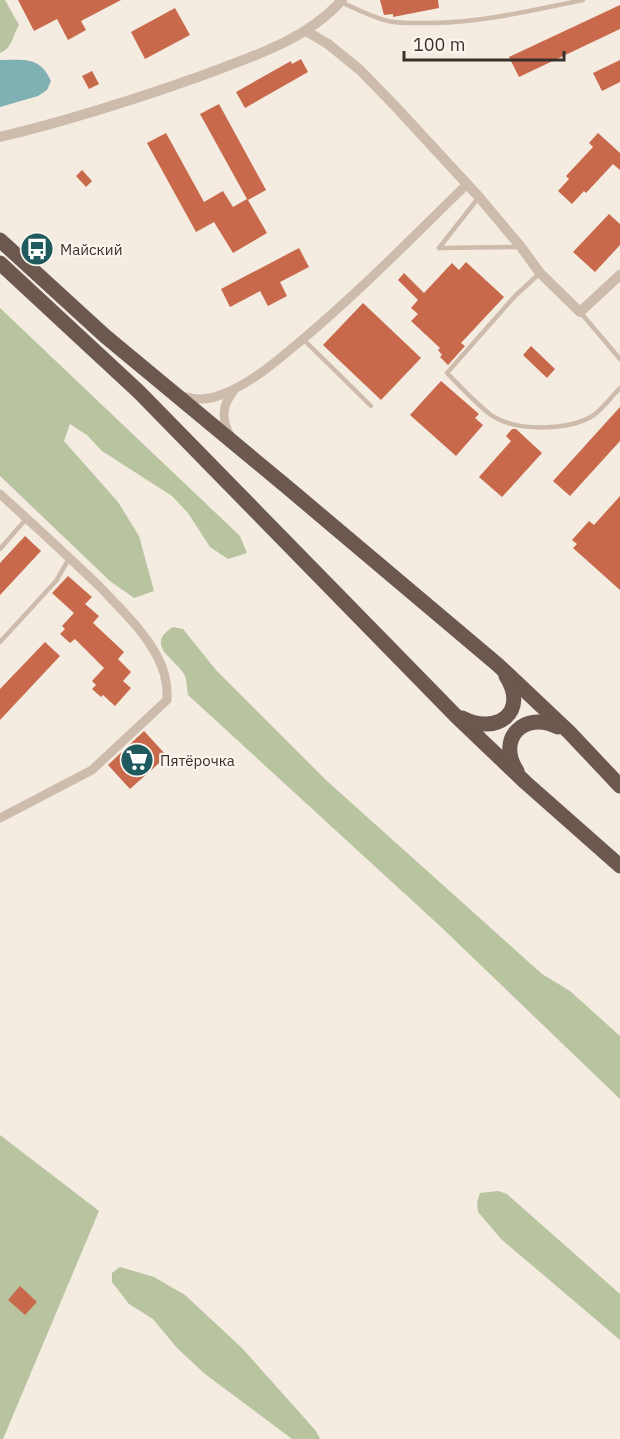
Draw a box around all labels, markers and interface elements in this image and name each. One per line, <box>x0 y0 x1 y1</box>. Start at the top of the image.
scale bar <box>404 24 564 62</box>
text: 100 m <box>413 33 465 56</box>
bus stop icon: Майский <box>19 231 55 267</box>
place label: Майский <box>60 240 122 259</box>
supermarket icon: Пятёрочка <box>119 742 155 778</box>
place label: Пятёрочка <box>160 751 235 770</box>

